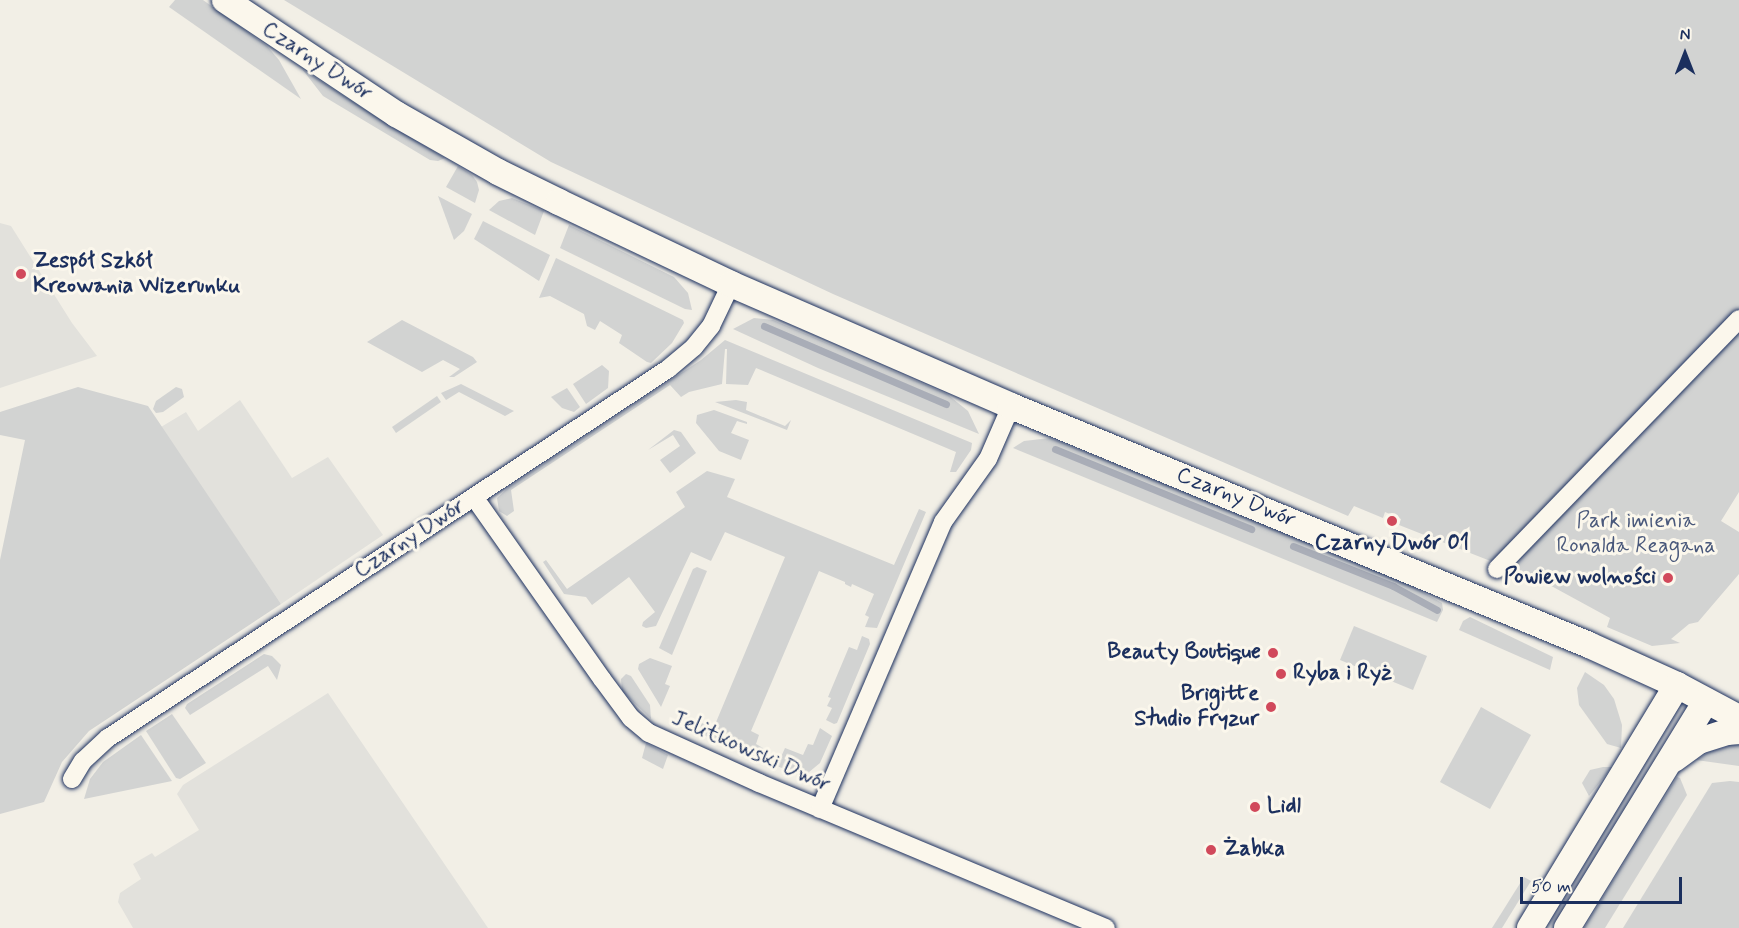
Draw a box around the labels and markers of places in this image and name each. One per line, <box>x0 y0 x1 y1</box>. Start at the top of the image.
place label: Zespół Szkół Kreowania Wizerunku <box>33 248 242 300</box>
marker: Zespół Szkół Kreowania Wizerunku <box>14 267 28 281</box>
marker: Czarny Dwór 01 <box>1385 514 1399 528</box>
place label: Czarny Dwór 01 <box>1316 531 1468 557</box>
place label: Powiew wolności <box>1504 565 1656 591</box>
marker: Powiew wolności <box>1661 571 1675 585</box>
place label: Beauty Boutique <box>1108 640 1261 666</box>
marker: Beauty Boutique <box>1266 646 1280 660</box>
place label: Ryba i Ryż <box>1293 661 1392 687</box>
marker: Ryba i Ryż <box>1274 667 1288 681</box>
place label: Brigitte Studio Fryzur <box>1134 681 1259 732</box>
marker: Brigitte Studio Fryzur <box>1264 700 1278 714</box>
place label: Lidl <box>1267 794 1301 820</box>
marker: Lidl <box>1248 800 1262 814</box>
place label: Żabka <box>1223 837 1285 863</box>
marker: Żabka <box>1204 843 1218 857</box>

